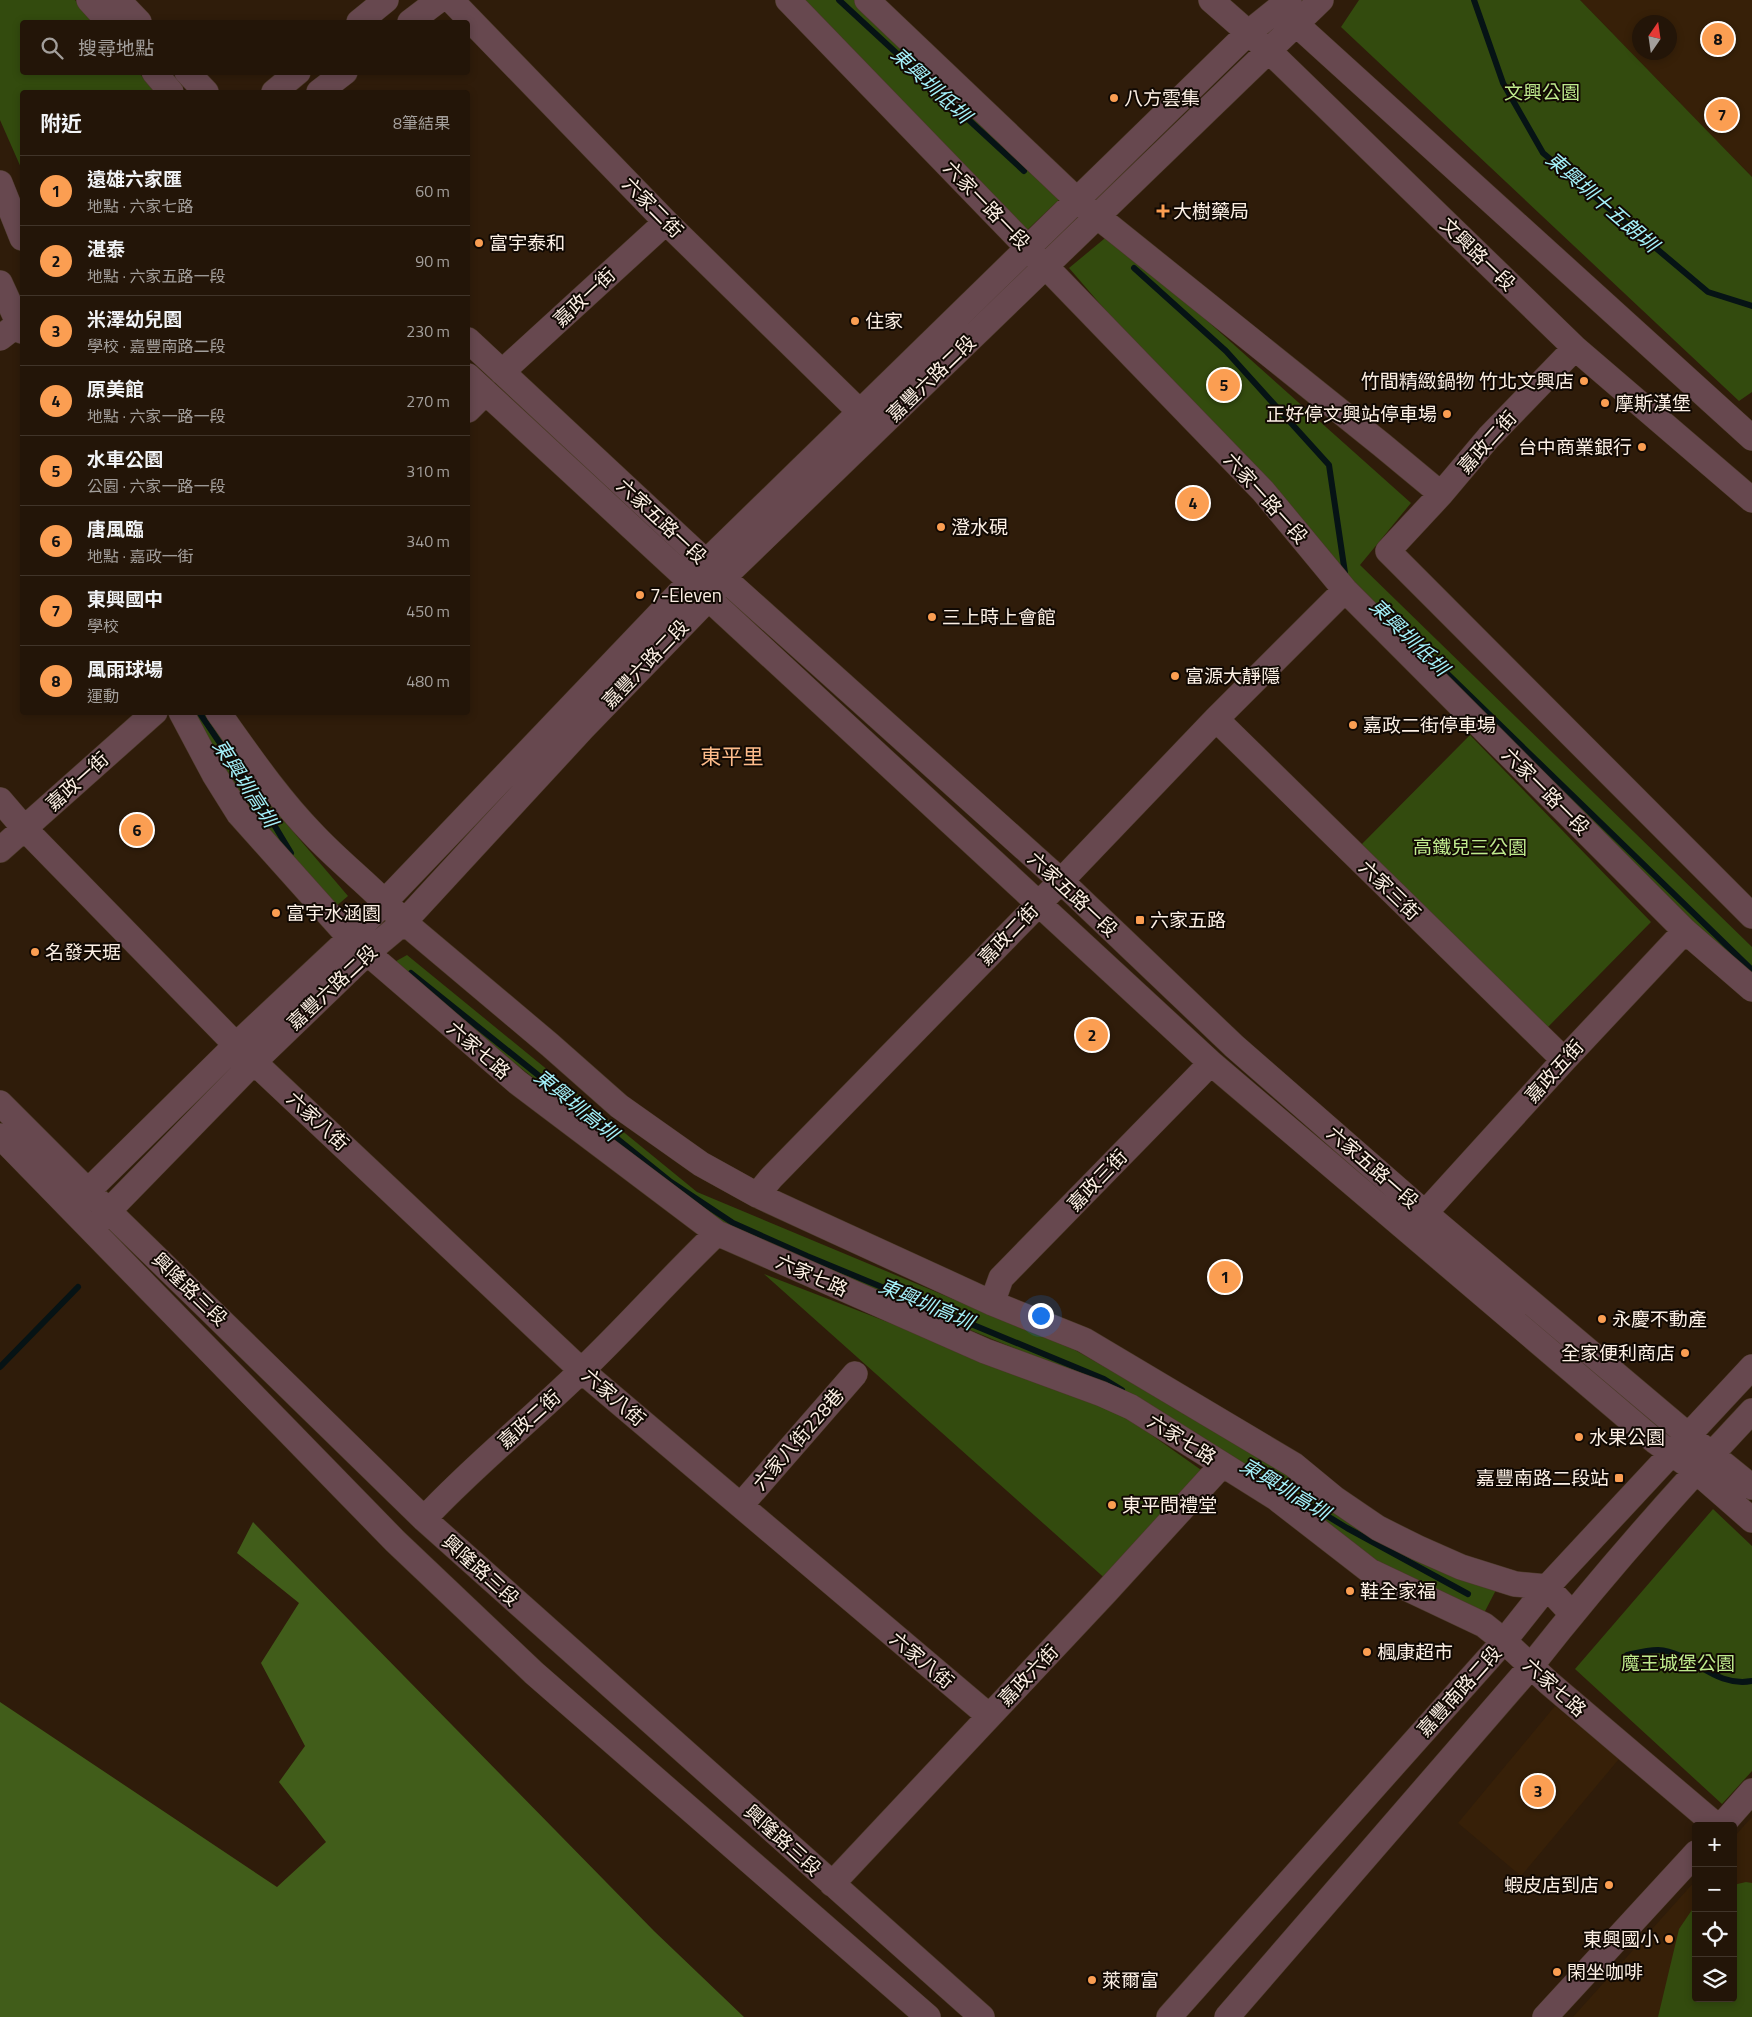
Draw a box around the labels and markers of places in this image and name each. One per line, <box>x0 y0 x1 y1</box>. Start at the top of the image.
pin: 8 <box>1702 20 1734 58</box>
place label: 八方雲集 <box>1124 83 1200 112</box>
marker: 八方雲集 <box>1108 92 1120 104</box>
pin: 7 <box>1706 96 1738 134</box>
place label: 大樹藥局 <box>1173 196 1249 225</box>
marker: 大樹藥局 <box>1157 205 1169 217</box>
place label: 富宇泰和 <box>489 228 565 257</box>
marker: 富宇泰和 <box>473 237 485 249</box>
place label: 住家 <box>865 306 903 335</box>
marker: 住家 <box>849 315 861 327</box>
pin: 5 <box>1208 366 1240 404</box>
place label: 竹間精緻鍋物 竹北文興店 <box>1361 366 1574 395</box>
marker: 竹間精緻鍋物 竹北文興店 <box>1578 375 1590 387</box>
place label: 摩斯漢堡 <box>1615 388 1691 417</box>
marker: 摩斯漢堡 <box>1599 397 1611 409</box>
place label: 正好停文興站停車場 <box>1266 399 1437 428</box>
marker: 正好停文興站停車場 <box>1441 408 1453 420</box>
place label: 台中商業銀行 <box>1518 432 1632 461</box>
marker: 台中商業銀行 <box>1636 441 1648 453</box>
pin: 4 <box>1177 484 1209 522</box>
place label: 澄水硯 <box>951 512 1008 541</box>
marker: 澄水硯 <box>935 521 947 533</box>
place label: 7-Eleven <box>650 580 722 609</box>
marker: 7-Eleven <box>634 589 646 601</box>
place label: 三上時上會館 <box>942 602 1056 631</box>
marker: 三上時上會館 <box>926 611 938 623</box>
place label: 富源大靜隱 <box>1185 661 1280 690</box>
marker: 富源大靜隱 <box>1169 670 1181 682</box>
place label: 嘉政二街停車場 <box>1363 710 1496 739</box>
marker: 嘉政二街停車場 <box>1347 719 1359 731</box>
pin: 6 <box>121 811 153 849</box>
place label: 富宇水涵園 <box>286 898 381 927</box>
place label: 六家五路 <box>1150 905 1226 934</box>
marker: 富宇水涵園 <box>270 907 282 919</box>
marker: 六家五路 <box>1134 914 1146 926</box>
place label: 名發天琚 <box>45 937 121 966</box>
marker: 名發天琚 <box>29 946 41 958</box>
pin: 2 <box>1076 1016 1108 1054</box>
pin: 1 <box>1209 1258 1241 1296</box>
place label: 永慶不動產 <box>1612 1304 1707 1333</box>
marker: 永慶不動產 <box>1596 1313 1608 1325</box>
place label: 全家便利商店 <box>1561 1338 1675 1367</box>
marker: 全家便利商店 <box>1679 1347 1691 1359</box>
place label: 水果公園 <box>1589 1422 1665 1451</box>
marker: 水果公園 <box>1573 1431 1585 1443</box>
place label: 嘉豐南路二段站 <box>1476 1463 1609 1492</box>
marker: 嘉豐南路二段站 <box>1613 1472 1625 1484</box>
place label: 東平問禮堂 <box>1122 1490 1217 1519</box>
marker: 東平問禮堂 <box>1106 1499 1118 1511</box>
place label: 鞋全家福 <box>1360 1576 1436 1605</box>
marker: 鞋全家福 <box>1344 1585 1356 1597</box>
place label: 楓康超市 <box>1377 1637 1453 1666</box>
marker: 楓康超市 <box>1361 1646 1373 1658</box>
pin: 3 <box>1522 1772 1554 1810</box>
place label: 蝦皮店到店 <box>1504 1870 1599 1899</box>
marker: 蝦皮店到店 <box>1603 1879 1615 1891</box>
place label: 東興國小 <box>1583 1924 1659 1953</box>
marker: 東興國小 <box>1663 1933 1675 1945</box>
place label: 閑坐咖啡 <box>1567 1957 1643 1986</box>
place label: 萊爾富 <box>1102 1965 1159 1994</box>
marker: 閑坐咖啡 <box>1551 1966 1563 1978</box>
marker: 萊爾富 <box>1086 1974 1098 1986</box>

